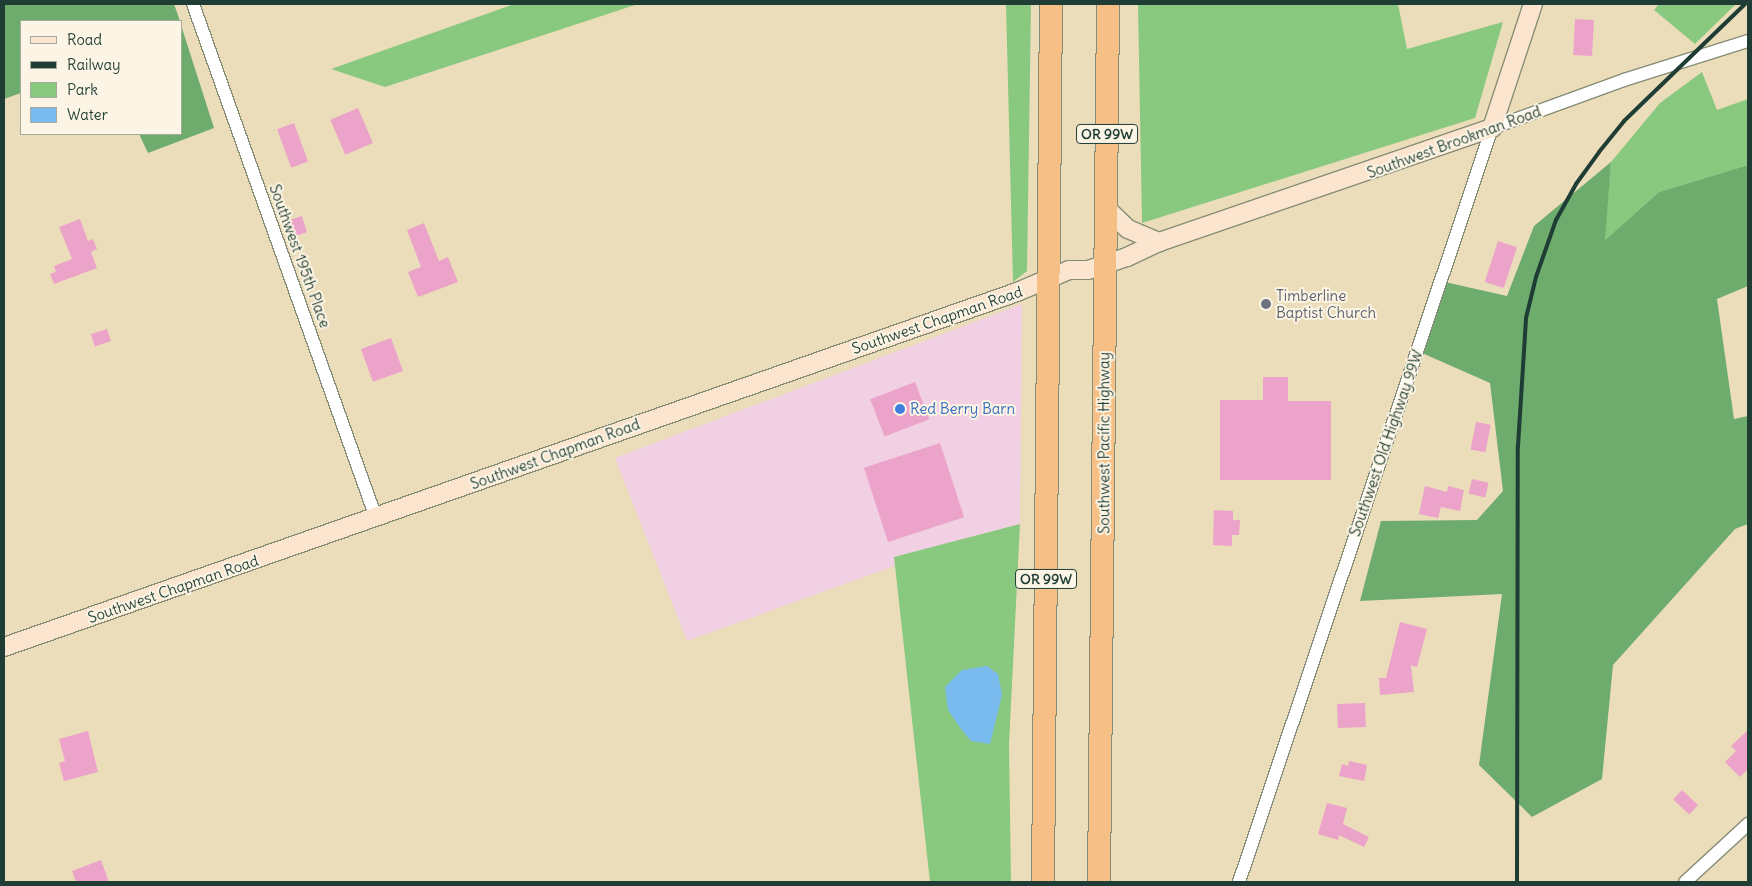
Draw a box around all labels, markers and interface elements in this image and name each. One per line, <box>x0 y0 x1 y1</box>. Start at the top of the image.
legend <box>20 20 182 135</box>
text: Road <box>67 30 102 49</box>
text: Railway <box>67 55 121 74</box>
text: Park <box>67 80 98 99</box>
street label: Southwest Brookman Road <box>1365 102 1543 182</box>
text: Water <box>67 105 108 124</box>
road number: OR 99W <box>1076 122 1138 146</box>
street label: Southwest 195th Place <box>266 182 334 330</box>
street label: Southwest Chapman Road <box>849 282 1025 358</box>
place label: Timberline Baptist Church <box>1276 286 1376 321</box>
marker: Timberline Baptist Church <box>1260 298 1272 310</box>
street label: Southwest Old Highway 99W <box>1346 347 1426 539</box>
street label: Southwest Pacific Highway <box>1095 352 1113 534</box>
place label: Red Berry Barn <box>910 400 1015 418</box>
marker: Red Berry Barn <box>894 403 906 415</box>
street label: Southwest Chapman Road <box>468 415 642 493</box>
street label: Southwest Chapman Road <box>85 551 261 627</box>
road number: OR 99W <box>1015 568 1077 590</box>

